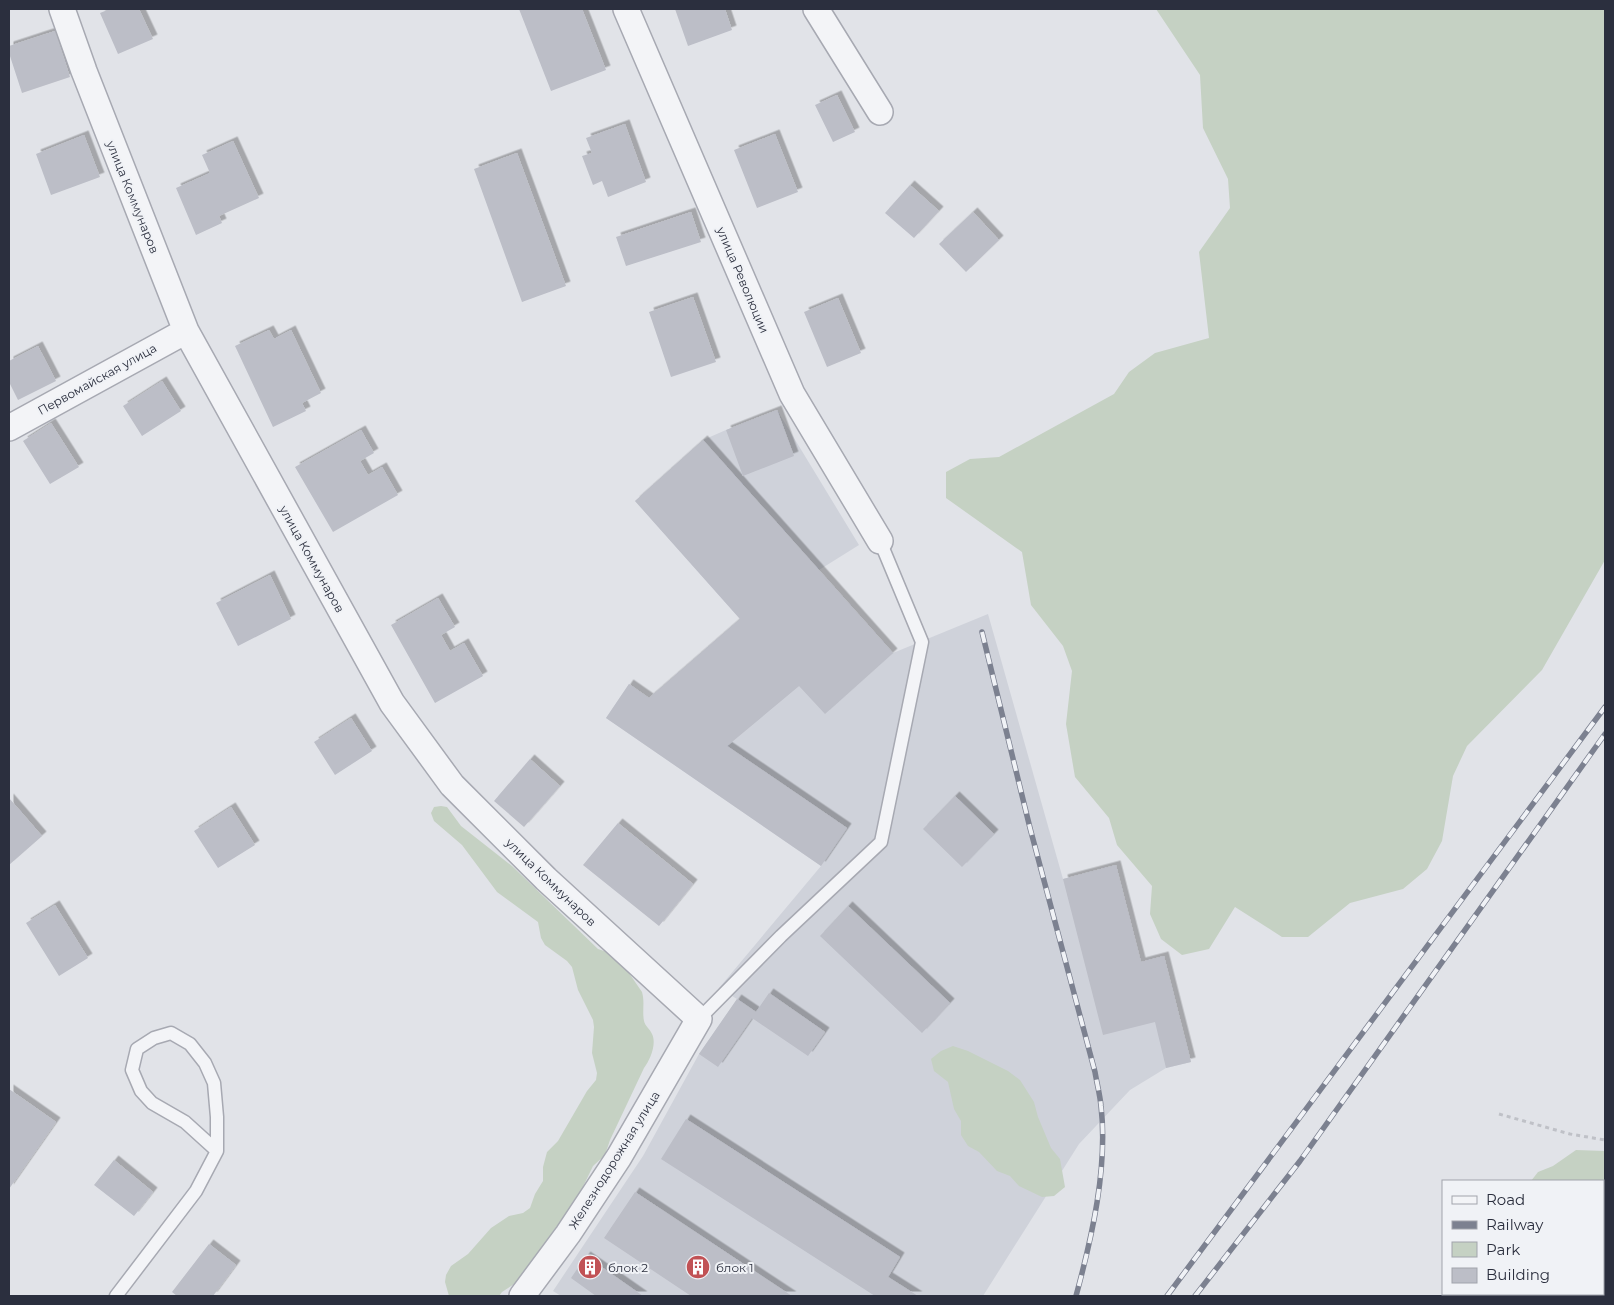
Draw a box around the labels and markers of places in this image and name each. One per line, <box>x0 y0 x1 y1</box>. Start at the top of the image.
building icon: блок 2 <box>577 1254 603 1280</box>
building icon: блок 1 <box>685 1254 711 1280</box>
place label: блок 2 <box>608 1260 648 1275</box>
place label: блок 1 <box>716 1260 754 1275</box>

